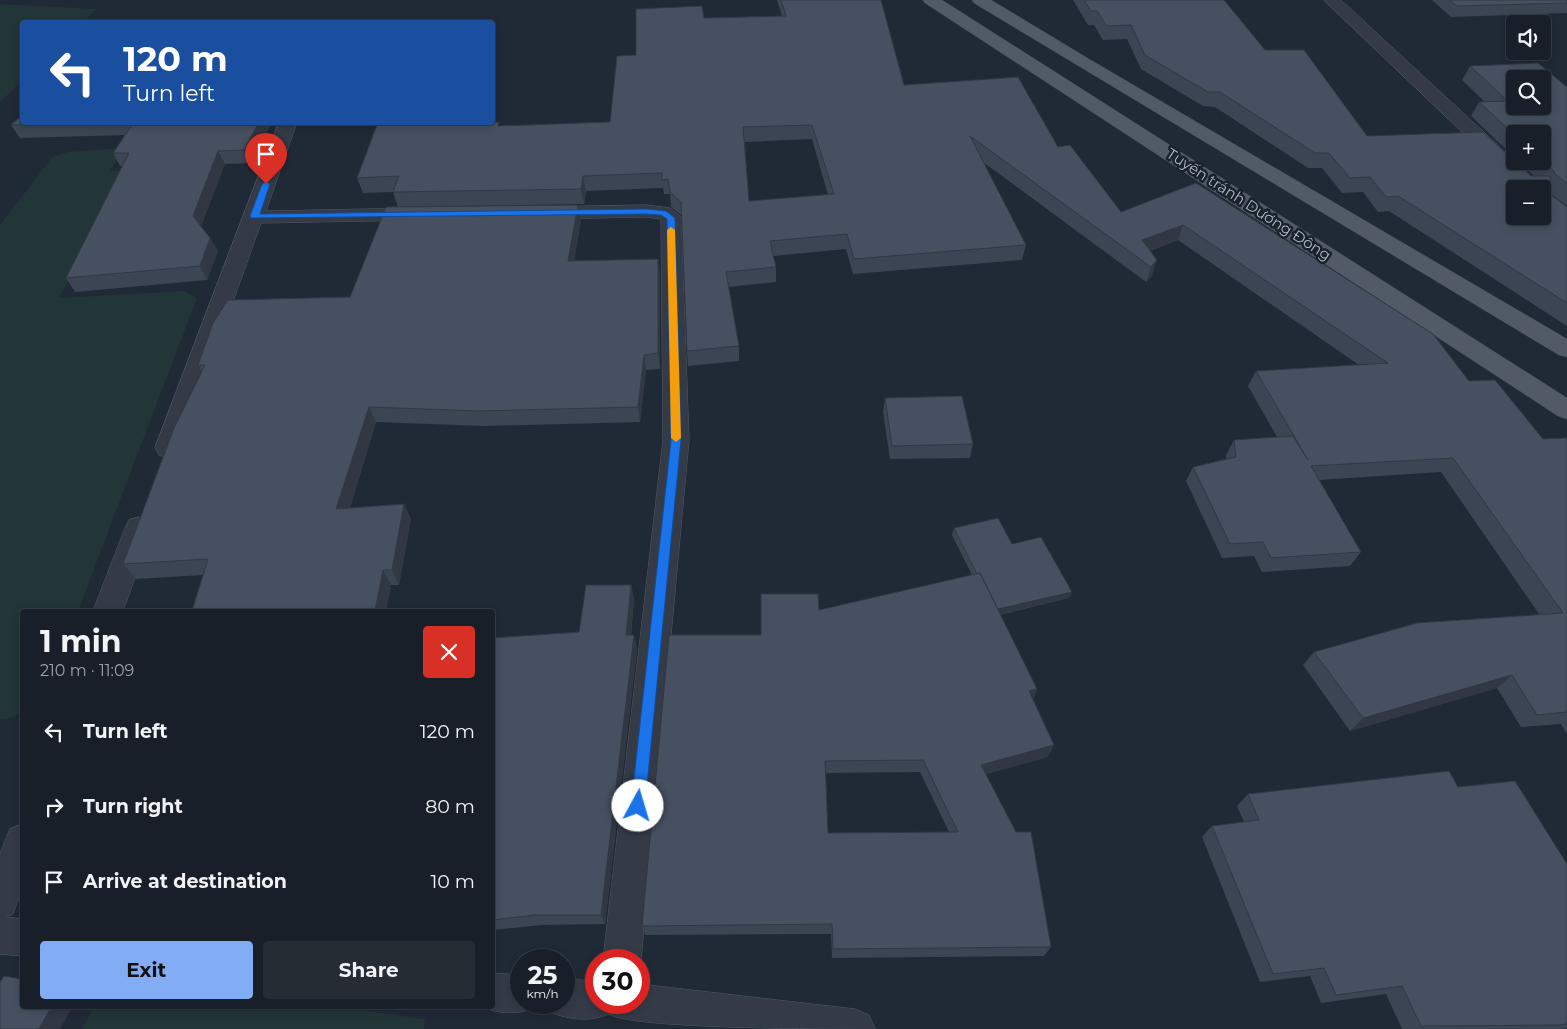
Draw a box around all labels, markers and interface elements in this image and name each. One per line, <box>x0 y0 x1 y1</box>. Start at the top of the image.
map controls <box>1506 15 1551 225</box>
button: sound <box>1506 15 1551 60</box>
text: 120 m <box>123 37 228 80</box>
icon: left <box>40 40 105 105</box>
button: search <box>1506 70 1551 115</box>
text: Turn left <box>123 80 215 107</box>
button: + <box>1506 125 1551 170</box>
pin <box>245 133 287 184</box>
icon: arrive <box>252 140 280 168</box>
street label: Tuyến tránh Dương Đông <box>1163 144 1335 264</box>
button: − <box>1506 180 1551 225</box>
text: 1 min <box>40 623 121 660</box>
button: close <box>423 626 475 678</box>
text: 210 m · 11:09 <box>40 661 134 680</box>
icon: left <box>40 718 68 746</box>
text: Turn left <box>83 720 168 743</box>
text: 120 m <box>420 720 475 743</box>
position arrow <box>611 779 663 831</box>
icon: right <box>40 793 68 821</box>
text: Turn right <box>83 795 183 818</box>
text: 80 m <box>425 795 475 818</box>
icon: arrive <box>40 868 68 896</box>
text: Arrive at destination <box>83 870 287 893</box>
text: 10 m <box>430 870 475 893</box>
button: Exit <box>40 941 253 999</box>
button: Share <box>263 941 475 999</box>
speed limit sign: 30 <box>585 949 650 1014</box>
text: 25 <box>528 960 557 990</box>
text: km/h <box>526 986 559 1001</box>

